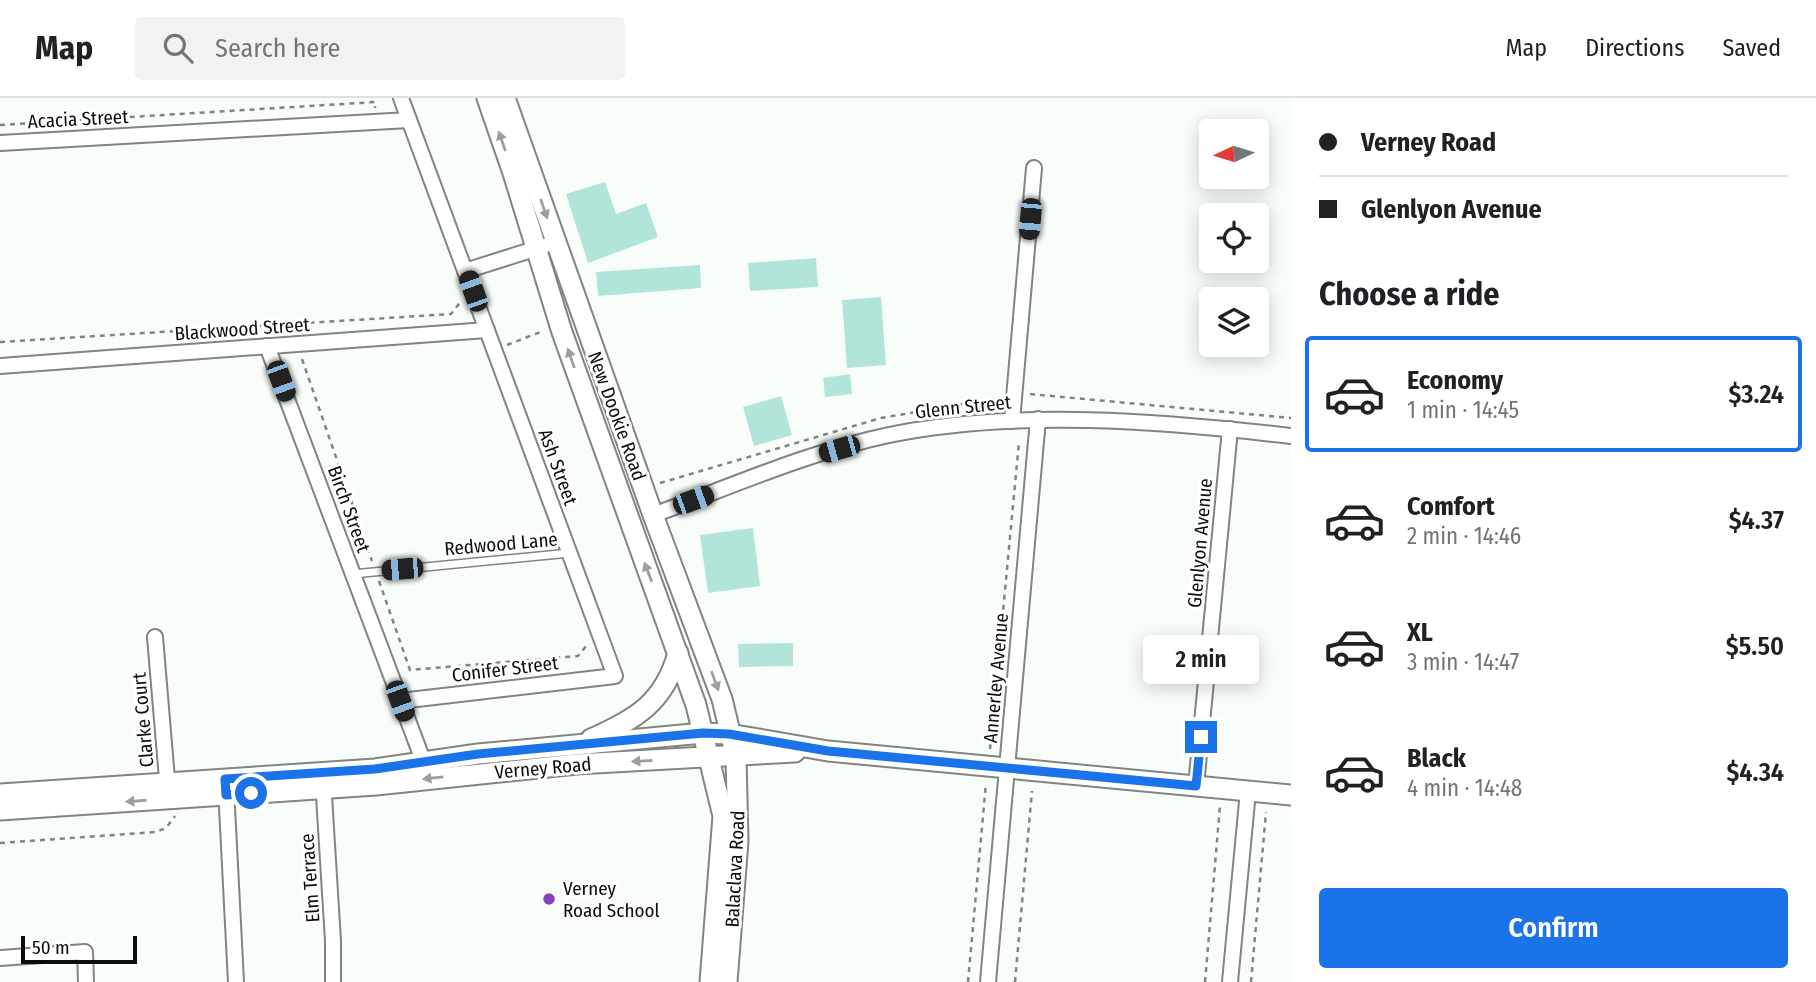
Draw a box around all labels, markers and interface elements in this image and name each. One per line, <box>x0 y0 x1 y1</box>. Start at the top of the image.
search box <box>135 17 625 80</box>
text: Map <box>35 28 93 68</box>
icon: search <box>159 29 197 67</box>
text: Search here <box>215 33 340 64</box>
text: Map <box>1506 34 1547 62</box>
text: Directions <box>1585 34 1684 62</box>
text: Saved <box>1722 34 1781 62</box>
street label: Acacia Street <box>27 105 130 133</box>
north arrow <box>1199 119 1269 189</box>
map controls <box>1199 119 1269 357</box>
text: Verney Road <box>1361 127 1496 158</box>
one-way arrow <box>496 131 507 152</box>
text: Glenlyon Avenue <box>1361 194 1542 225</box>
car <box>1018 197 1043 241</box>
one-way arrow <box>538 198 549 219</box>
button: locate <box>1199 203 1269 273</box>
car <box>456 268 491 314</box>
text: Choose a ride <box>1319 275 1500 313</box>
button: layers <box>1199 287 1269 357</box>
street label: Blackwood Street <box>174 313 311 345</box>
one-way arrow <box>565 348 576 369</box>
street label: New Dookie Road <box>583 348 651 484</box>
car <box>264 358 299 404</box>
icon: car <box>1323 363 1386 426</box>
text: Economy <box>1407 365 1503 396</box>
text: $3.24 <box>1729 379 1784 410</box>
street label: Glenn Street <box>914 390 1013 423</box>
text: 1 min · 14:45 <box>1407 396 1519 424</box>
street label: Ash Street <box>534 426 583 509</box>
car <box>816 433 863 465</box>
street label: Birch Street <box>323 462 376 556</box>
street label: Glenlyon Avenue <box>1183 477 1217 609</box>
car <box>670 483 717 517</box>
icon: car <box>1323 489 1386 552</box>
text: Comfort <box>1407 491 1495 522</box>
text: $4.37 <box>1729 505 1784 536</box>
text: 2 min · 14:46 <box>1407 522 1521 550</box>
street label: Redwood Lane <box>443 528 559 560</box>
car <box>381 557 424 581</box>
one-way arrow <box>643 561 654 582</box>
street label: Annerley Avenue <box>979 612 1013 744</box>
icon: car <box>1323 615 1386 678</box>
text: XL <box>1407 617 1433 648</box>
text: $5.50 <box>1726 631 1784 662</box>
callout: 2 min <box>1143 636 1259 684</box>
text: 2 min <box>1175 645 1227 673</box>
text: 3 min · 14:47 <box>1407 648 1519 676</box>
street label: Conifer Street <box>451 651 560 687</box>
one-way arrow <box>710 670 721 691</box>
street label: Clarke Court <box>127 671 159 768</box>
car <box>383 678 418 724</box>
route end <box>1185 721 1217 753</box>
icon: car <box>1323 741 1386 804</box>
text: Black <box>1407 743 1466 774</box>
street label: Verney Road <box>494 752 592 784</box>
one-way arrow <box>631 756 653 767</box>
text: $4.34 <box>1726 757 1784 788</box>
one-way arrow <box>422 773 444 784</box>
text: 4 min · 14:48 <box>1407 774 1522 802</box>
route start <box>235 777 267 809</box>
one-way arrow <box>125 796 147 807</box>
street label: Balaclava Road <box>720 810 750 928</box>
street label: Elm Terrace <box>295 833 325 923</box>
place label: Verney Road School <box>563 877 659 922</box>
button: Confirm <box>1319 888 1788 968</box>
marker: Verney Road School <box>541 891 557 907</box>
scale bar <box>21 933 136 965</box>
text: 50 m <box>32 936 70 959</box>

